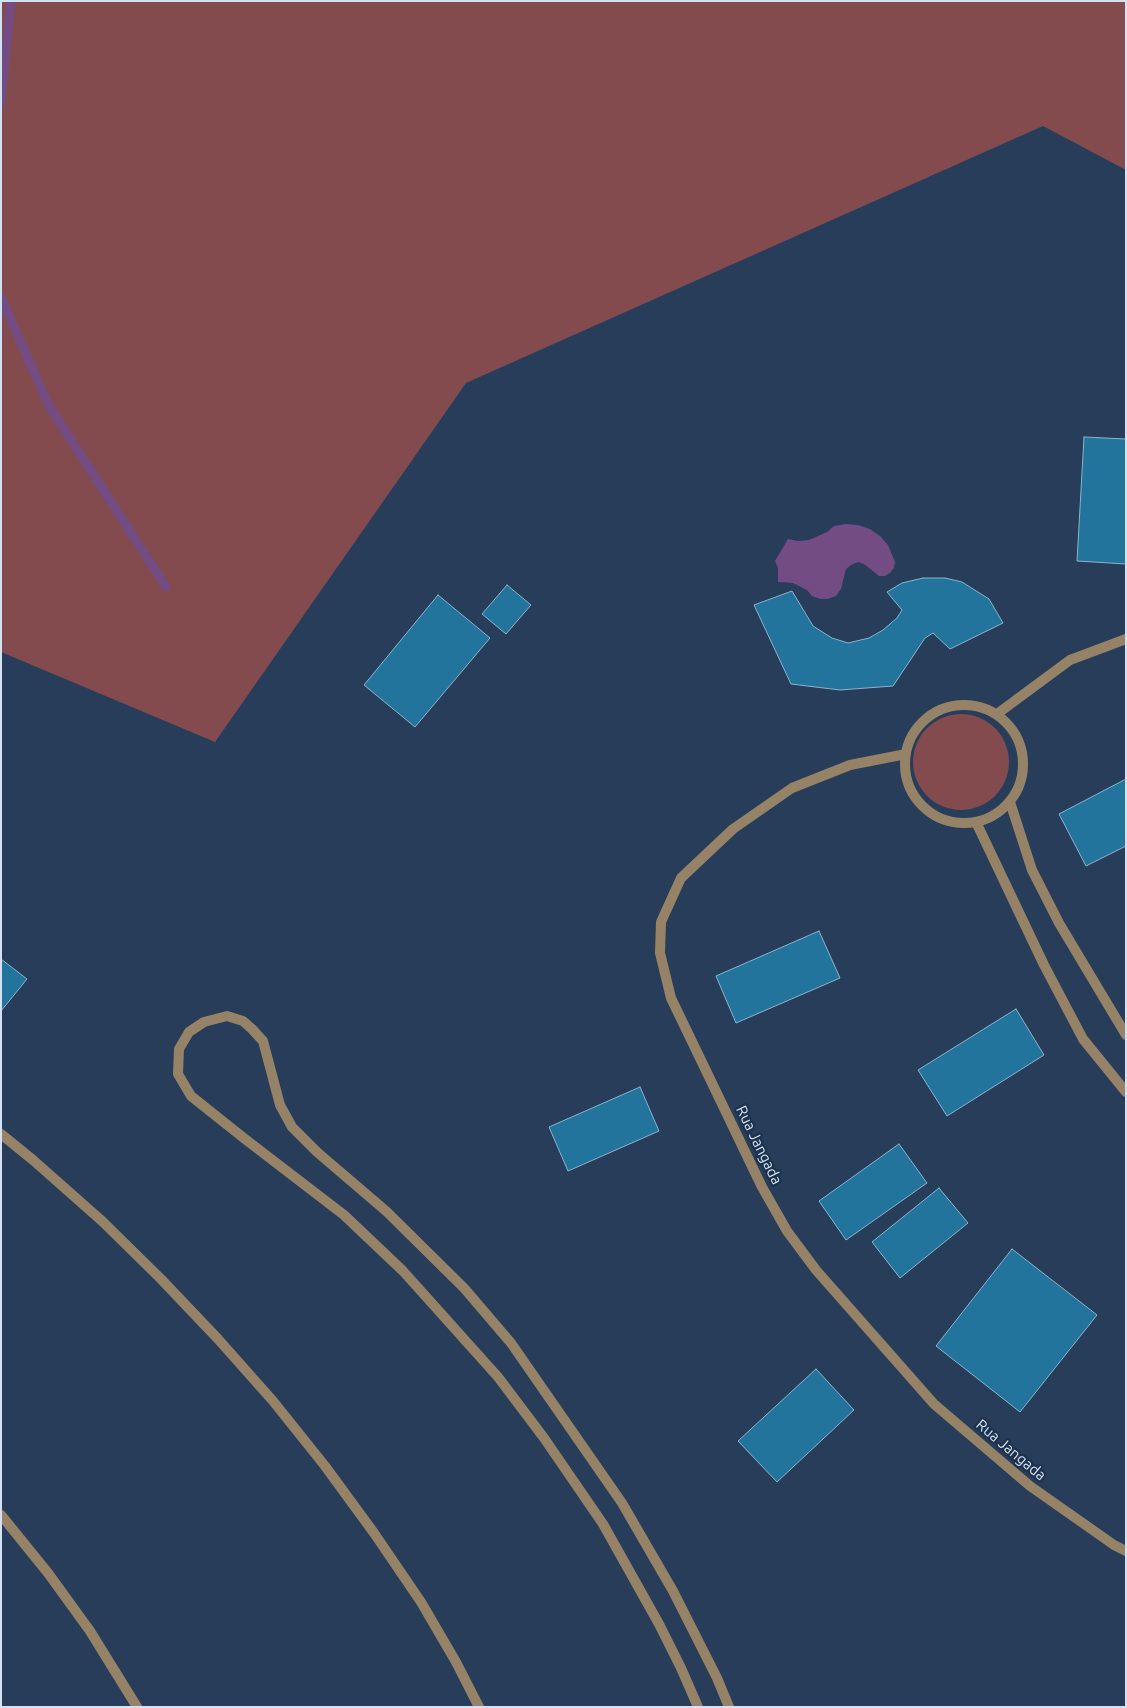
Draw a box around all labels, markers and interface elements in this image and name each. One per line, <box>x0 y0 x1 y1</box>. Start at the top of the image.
street label: Rua Jangada <box>732 1103 786 1187</box>
street label: Rua Jangada <box>972 1416 1050 1484</box>

